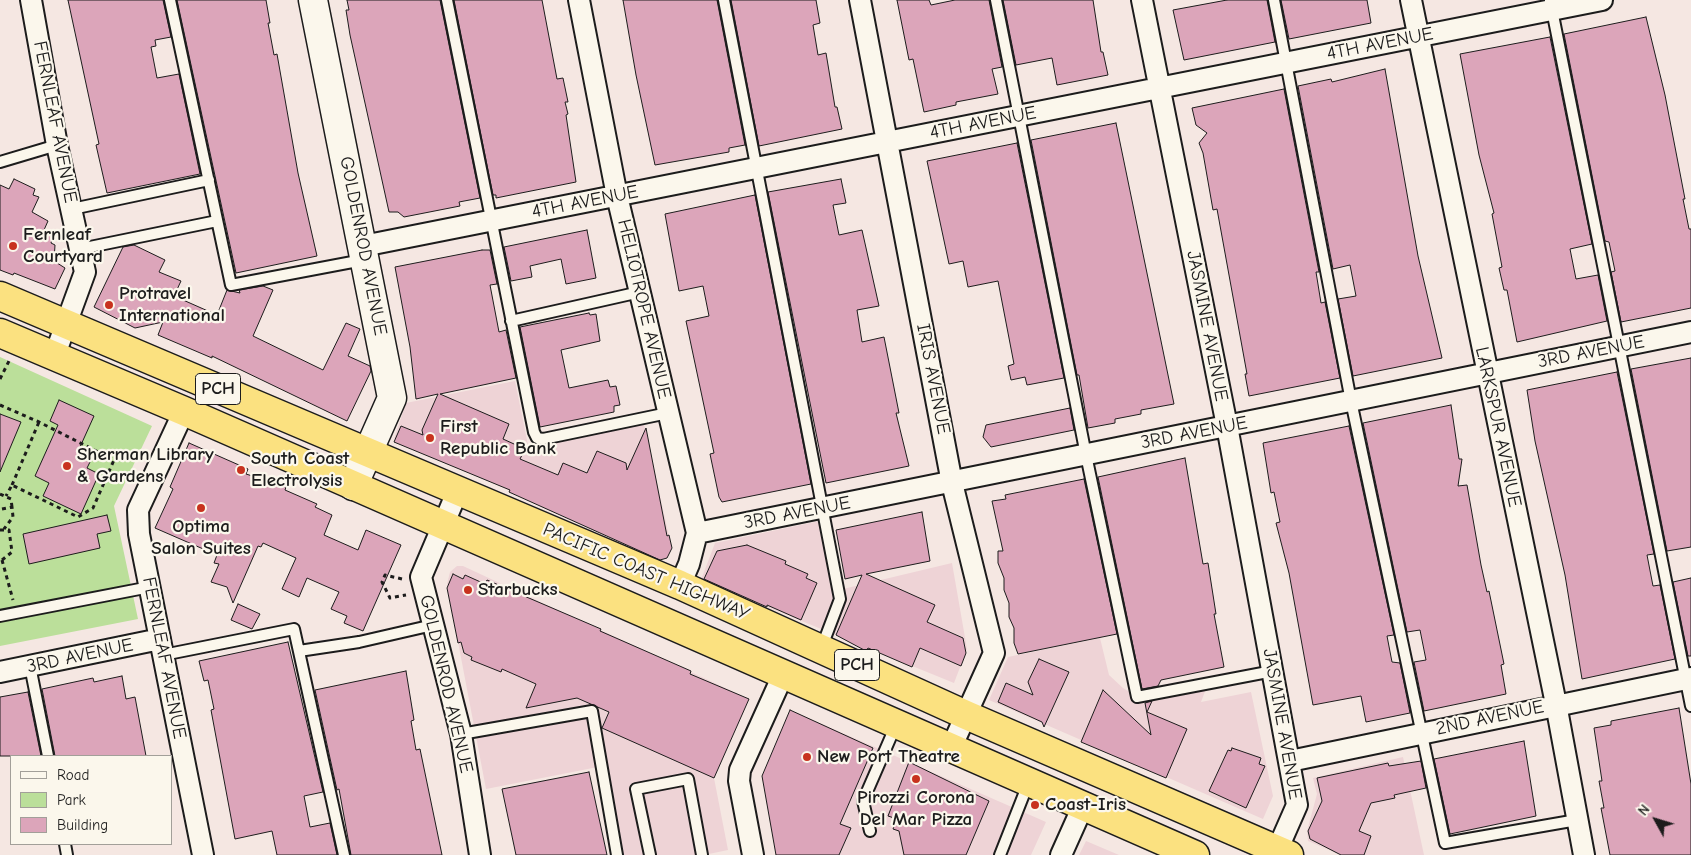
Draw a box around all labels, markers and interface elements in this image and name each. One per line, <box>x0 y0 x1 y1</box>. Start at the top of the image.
street label: 4TH AVENUE <box>1325 22 1435 66</box>
street label: FERNLEAF AVENUE <box>28 39 82 205</box>
street label: 4TH AVENUE <box>928 101 1038 145</box>
street label: GOLDENROD AVENUE <box>334 154 392 338</box>
street label: 4TH AVENUE <box>530 180 640 224</box>
street label: HELIOTROPE AVENUE <box>612 217 676 401</box>
place label: Fernleaf Courtyard <box>23 224 103 268</box>
marker: Fernleaf Courtyard <box>7 240 19 252</box>
street label: JASMINE AVENUE <box>1181 249 1233 403</box>
place label: Protravel International <box>119 283 225 327</box>
marker: Protravel International <box>103 299 115 311</box>
street label: IRIS AVENUE <box>911 322 955 436</box>
street label: 3RD AVENUE <box>1536 330 1646 374</box>
street label: LARKSPUR AVENUE <box>1470 345 1526 509</box>
road number: PCH <box>196 374 240 404</box>
street label: 3RD AVENUE <box>1139 411 1249 455</box>
place label: First Republic Bank <box>440 416 556 460</box>
marker: First Republic Bank <box>424 432 436 444</box>
place label: Sherman Library & Gardens <box>77 444 214 488</box>
place label: South Coast Electrolysis <box>251 448 349 492</box>
marker: Sherman Library & Gardens <box>61 460 73 472</box>
marker: South Coast Electrolysis <box>235 464 247 476</box>
street label: 3RD AVENUE <box>742 491 852 535</box>
marker: Optima Salon Suites <box>195 502 207 514</box>
place label: Optima Salon Suites <box>151 516 251 560</box>
street label: PACIFIC COAST HIGHWAY <box>539 518 753 626</box>
street label: FERNLEAF AVENUE <box>137 575 191 741</box>
place label: Starbucks <box>478 579 558 601</box>
marker: Starbucks <box>462 584 474 596</box>
street label: GOLDENROD AVENUE <box>414 593 478 775</box>
street label: 3RD AVENUE <box>25 634 135 678</box>
street label: JASMINE AVENUE <box>1258 647 1306 801</box>
road number: PCH <box>834 650 880 680</box>
street label: 2ND AVENUE <box>1434 695 1546 741</box>
place label: New Port Theatre <box>817 746 960 768</box>
marker: New Port Theatre <box>801 751 813 763</box>
legend <box>10 755 172 845</box>
text: Road <box>57 766 89 784</box>
marker: Pirozzi Corona Del Mar Pizza <box>910 773 922 785</box>
place label: Pirozzi Corona Del Mar Pizza <box>857 787 975 831</box>
text: Park <box>57 791 86 809</box>
place label: Coast-Iris <box>1045 794 1126 816</box>
north arrow <box>1631 795 1681 845</box>
marker: Coast-Iris <box>1029 799 1041 811</box>
text: N <box>1634 801 1653 819</box>
text: Building <box>57 816 108 834</box>

